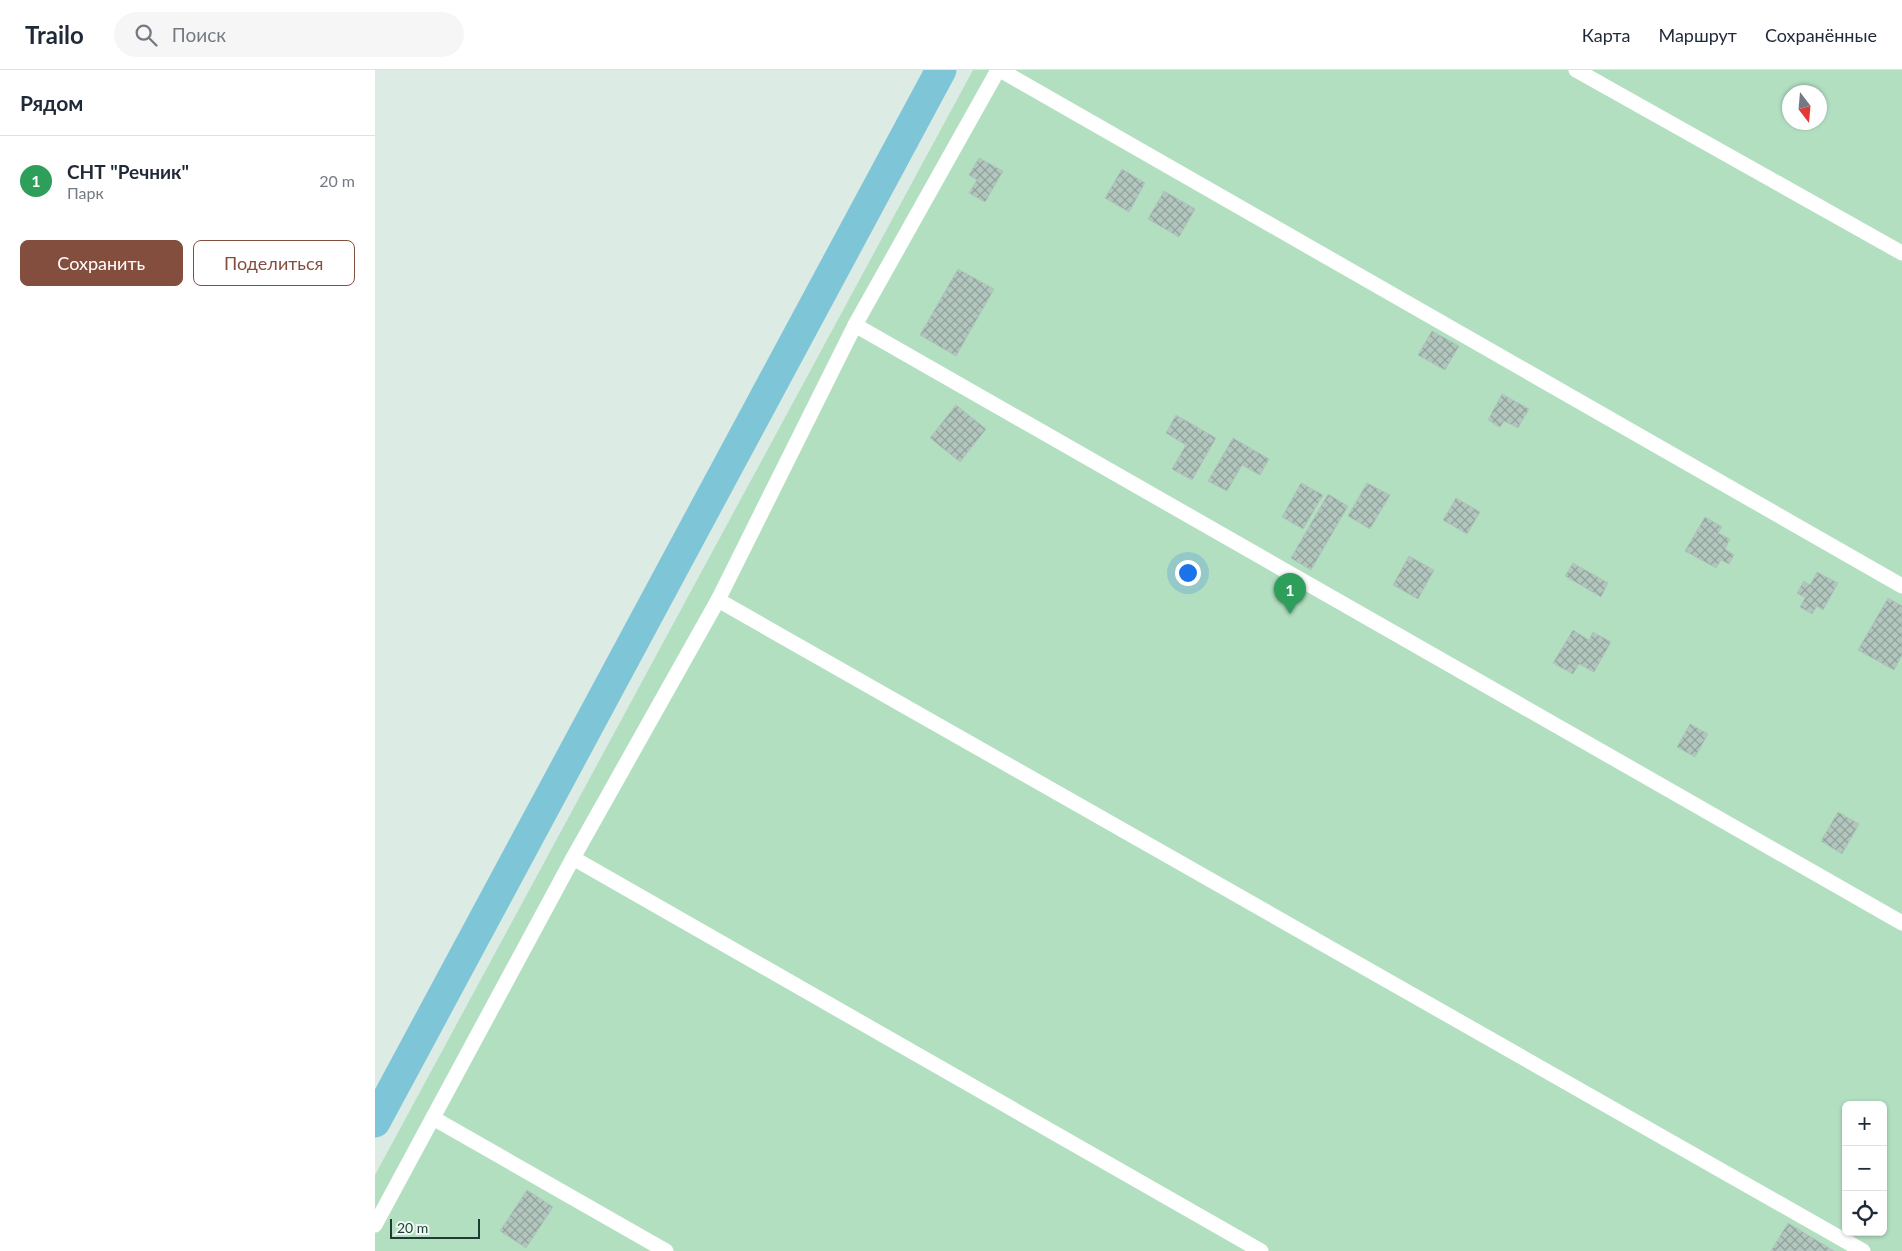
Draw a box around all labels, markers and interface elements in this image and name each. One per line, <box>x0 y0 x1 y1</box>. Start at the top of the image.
search box <box>114 12 464 57</box>
text: Trailo <box>25 20 84 49</box>
icon: search <box>132 21 160 49</box>
text: Поиск <box>172 23 226 46</box>
text: Карта <box>1582 24 1630 46</box>
text: Маршрут <box>1658 24 1737 46</box>
text: Сохранённые <box>1765 24 1877 46</box>
north arrow <box>1782 85 1827 130</box>
text: Рядом <box>20 90 83 115</box>
text: СНТ "Речник" <box>67 160 189 183</box>
text: 1 <box>31 171 41 190</box>
text: 20 m <box>319 171 355 190</box>
text: Парк <box>67 183 104 202</box>
button: Сохранить <box>20 240 183 286</box>
button: Поделиться <box>193 240 355 286</box>
your location <box>1175 560 1201 586</box>
pin: 1 <box>1274 573 1306 614</box>
map controls <box>1842 1101 1887 1236</box>
button: + <box>1842 1101 1887 1146</box>
button: − <box>1842 1146 1887 1191</box>
button: locate <box>1842 1191 1887 1236</box>
scale bar <box>390 1216 480 1239</box>
text: 20 m <box>397 1219 428 1236</box>

